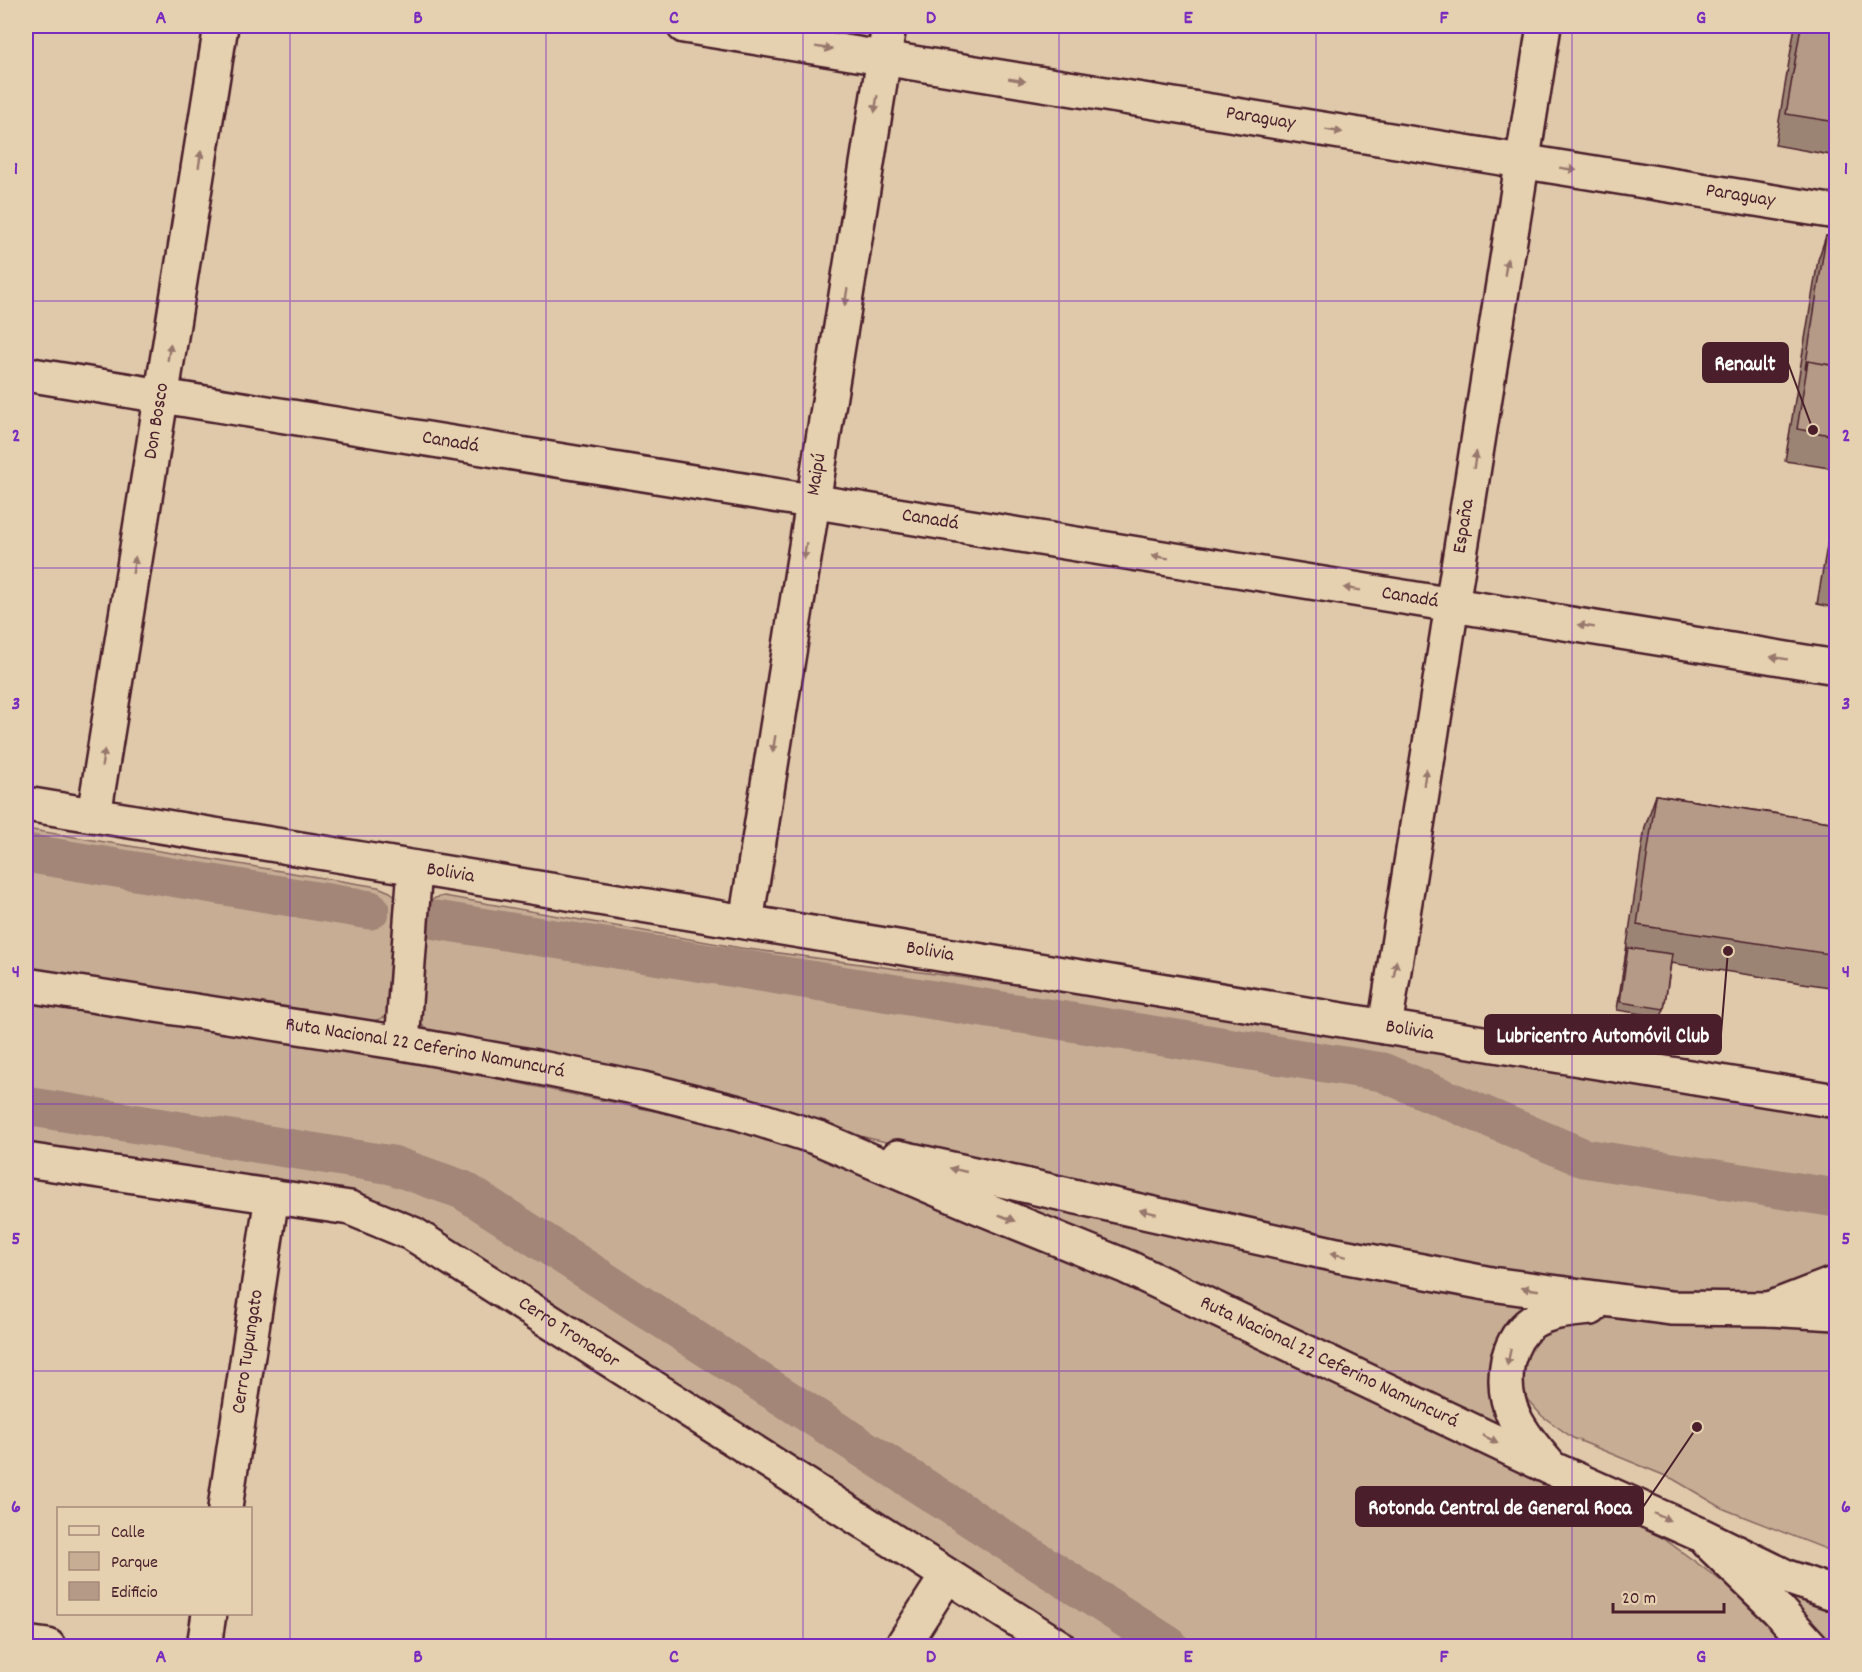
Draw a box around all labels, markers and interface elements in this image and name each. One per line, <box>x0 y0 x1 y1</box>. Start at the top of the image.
text: A <box>156 5 167 33</box>
text: B <box>413 5 423 33</box>
text: C <box>669 5 679 33</box>
text: D <box>926 5 937 33</box>
text: E <box>1183 5 1193 33</box>
text: F <box>1440 5 1450 33</box>
text: G <box>1696 5 1706 33</box>
one-way arrow <box>815 44 834 53</box>
one-way arrow <box>1008 75 1027 84</box>
one-way arrow <box>872 95 881 114</box>
street label: Paraguay <box>1224 100 1298 139</box>
one-way arrow <box>1324 127 1343 136</box>
one-way arrow <box>195 150 204 169</box>
text: 1 <box>14 156 18 184</box>
text: 1 <box>1844 156 1848 184</box>
one-way arrow <box>1558 164 1577 173</box>
street label: Paraguay <box>1703 177 1778 216</box>
one-way arrow <box>1501 257 1510 276</box>
one-way arrow <box>841 287 850 306</box>
one-way arrow <box>164 342 173 361</box>
callout: Renault <box>1703 343 1788 382</box>
text: Renault <box>1715 351 1776 381</box>
street label: Don Bosco <box>137 381 177 461</box>
text: 2 <box>12 423 20 451</box>
text: 2 <box>1842 423 1850 451</box>
street label: Canadá <box>420 424 481 461</box>
one-way arrow <box>1471 450 1480 469</box>
street label: Maipú <box>800 451 835 498</box>
street label: España <box>1446 496 1483 556</box>
street label: Canadá <box>900 502 961 539</box>
one-way arrow <box>800 542 809 561</box>
one-way arrow <box>1150 553 1169 562</box>
one-way arrow <box>130 555 139 574</box>
street label: Canadá <box>1379 580 1441 616</box>
one-way arrow <box>1343 584 1362 593</box>
one-way arrow <box>1577 622 1596 631</box>
one-way arrow <box>1769 653 1788 662</box>
text: 3 <box>12 691 20 719</box>
text: 3 <box>1842 691 1850 719</box>
one-way arrow <box>769 735 778 754</box>
one-way arrow <box>99 748 108 767</box>
one-way arrow <box>1421 767 1430 786</box>
street label: Bolivia <box>424 856 477 891</box>
street label: Bolivia <box>904 935 957 970</box>
text: 4 <box>12 959 20 987</box>
text: 4 <box>1842 959 1850 987</box>
one-way arrow <box>1390 960 1399 979</box>
street label: Ruta Nacional 22 Ceferino Namuncurá <box>283 1011 567 1087</box>
street label: Bolivia <box>1383 1013 1436 1049</box>
callout: Lubricentro Automóvil Club <box>1485 1015 1721 1054</box>
text: Lubricentro Automóvil Club <box>1497 1023 1709 1053</box>
one-way arrow <box>948 1165 967 1174</box>
one-way arrow <box>1139 1207 1157 1217</box>
one-way arrow <box>998 1214 1016 1223</box>
text: 5 <box>11 1226 21 1254</box>
text: 5 <box>1841 1226 1851 1254</box>
one-way arrow <box>1328 1250 1347 1259</box>
one-way arrow <box>1520 1285 1539 1294</box>
street label: Cerro Tupungato <box>225 1288 272 1416</box>
street label: Ruta Nacional 22 Ceferino Namuncurá <box>1195 1289 1463 1436</box>
street label: Cerro Tronador <box>512 1290 625 1376</box>
one-way arrow <box>1504 1348 1513 1367</box>
one-way arrow <box>1481 1434 1499 1444</box>
callout: Rotonda Central de General Roca <box>1356 1487 1643 1526</box>
text: 6 <box>11 1494 21 1522</box>
text: 6 <box>1841 1494 1851 1522</box>
text: Rotonda Central de General Roca <box>1368 1495 1633 1525</box>
legend <box>57 1507 252 1615</box>
one-way arrow <box>1654 1512 1672 1522</box>
text: Calle <box>111 1521 145 1546</box>
text: Parque <box>111 1551 158 1576</box>
scale bar <box>1613 1576 1724 1614</box>
text: Edificio <box>111 1581 158 1606</box>
text: 20 m <box>1622 1587 1656 1612</box>
text: A <box>156 1644 167 1672</box>
text: B <box>413 1644 423 1672</box>
text: C <box>669 1644 679 1672</box>
text: D <box>926 1644 937 1672</box>
text: E <box>1183 1644 1193 1672</box>
text: F <box>1440 1644 1450 1672</box>
text: G <box>1696 1644 1706 1672</box>

